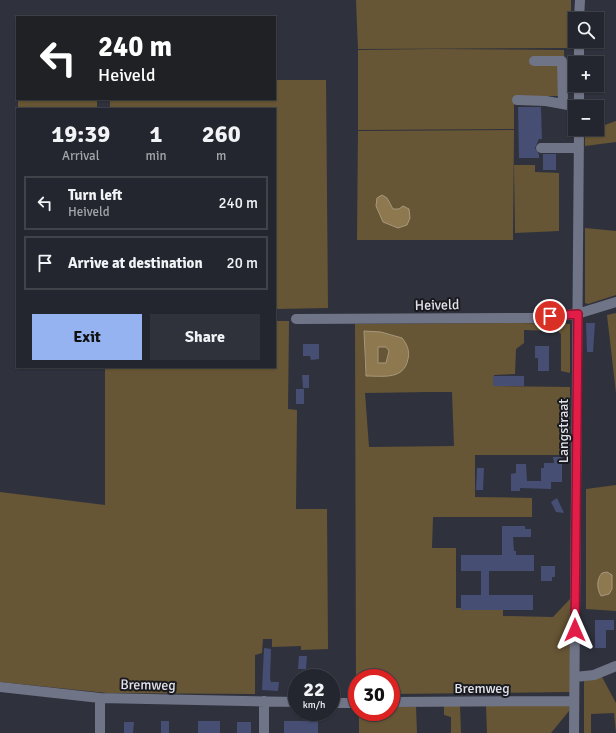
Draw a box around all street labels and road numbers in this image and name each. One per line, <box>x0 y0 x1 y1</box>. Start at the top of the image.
street label: Heiveld <box>414 296 460 314</box>
street label: Langstraat <box>555 399 572 463</box>
street label: Bremweg <box>120 676 176 694</box>
street label: Bremweg <box>454 680 510 697</box>

